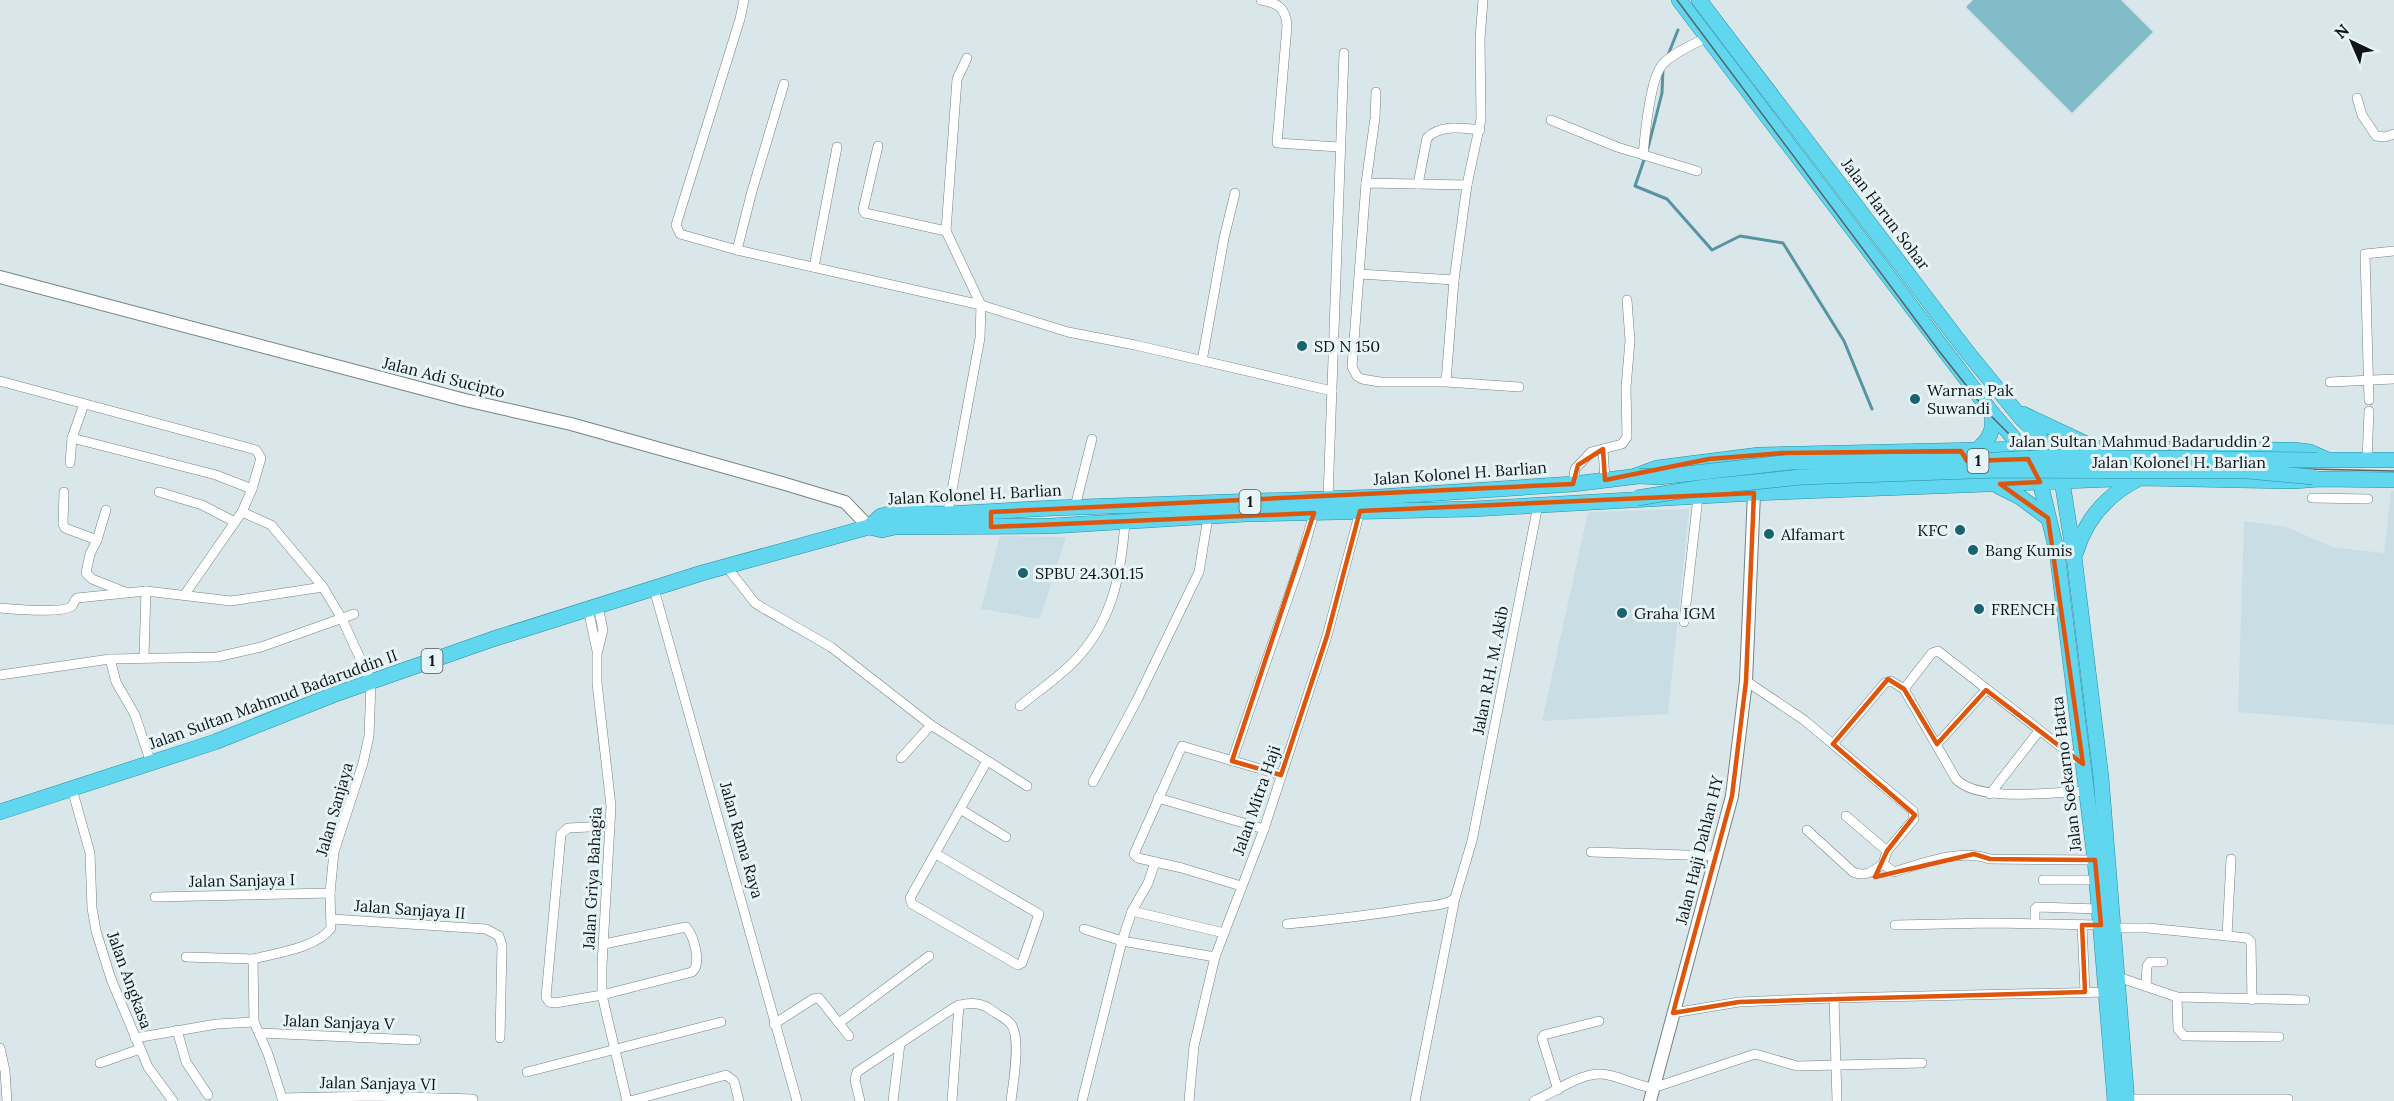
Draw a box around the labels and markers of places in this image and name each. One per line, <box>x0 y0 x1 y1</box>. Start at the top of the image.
place label: SD N 150 <box>1314 336 1380 356</box>
marker: SD N 150 <box>1295 339 1309 353</box>
place label: Warnas Pak Suwandi <box>1927 380 2014 418</box>
marker: Warnas Pak Suwandi <box>1908 392 1922 406</box>
place label: KFC <box>1917 520 1948 540</box>
marker: KFC <box>1953 523 1967 537</box>
place label: Alfamart <box>1780 524 1846 544</box>
marker: Alfamart <box>1762 527 1776 541</box>
place label: Bang Kumis <box>1985 540 2073 560</box>
marker: Bang Kumis <box>1966 543 1980 557</box>
place label: SPBU 24.301.15 <box>1035 563 1144 583</box>
marker: SPBU 24.301.15 <box>1016 566 1030 580</box>
place label: FRENCH <box>1991 599 2056 619</box>
marker: FRENCH <box>1972 602 1986 616</box>
place label: Graha IGM <box>1634 603 1716 623</box>
marker: Graha IGM <box>1615 606 1629 620</box>

